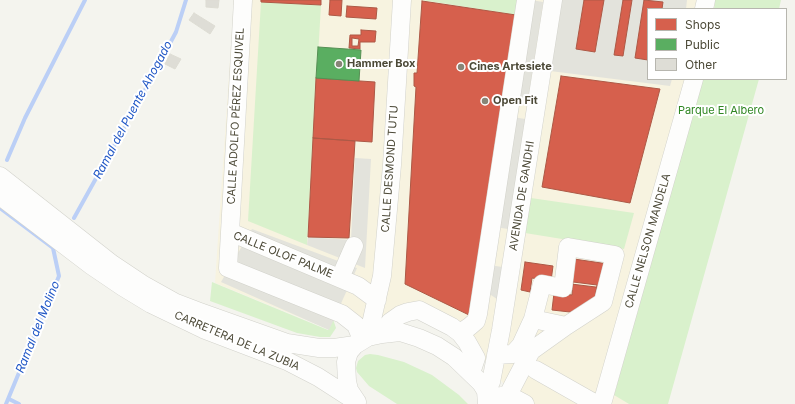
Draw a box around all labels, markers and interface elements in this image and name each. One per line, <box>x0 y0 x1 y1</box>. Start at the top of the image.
legend <box>647 8 787 80</box>
text: Shops <box>685 17 721 32</box>
street label: CALLE ADOLFO PÉREZ ESQUIVEL <box>225 27 247 205</box>
text: Public <box>685 37 720 52</box>
water label: Ramal del Puente Ahogado <box>90 38 176 182</box>
place label: Hammer Box <box>347 57 416 71</box>
text: Other <box>685 57 717 72</box>
marker: Hammer Box <box>334 59 344 69</box>
place label: Cines Artesiete <box>469 60 552 74</box>
marker: Cines Artesiete <box>456 62 466 72</box>
place label: Open Fit <box>493 94 538 108</box>
marker: Open Fit <box>480 96 490 106</box>
park label: Parque El Albero <box>678 104 764 118</box>
street label: CALLE DESMOND TUTU <box>379 105 401 233</box>
street label: AVENIDA DE GANDHI <box>507 140 537 252</box>
street label: CALLE NELSON MANDELA <box>622 172 674 310</box>
street label: CALLE OLOF PALME <box>231 229 335 281</box>
water label: Ramal del Molino <box>13 279 63 375</box>
street label: CARRETERA DE LA ZUBIA <box>172 309 302 373</box>

